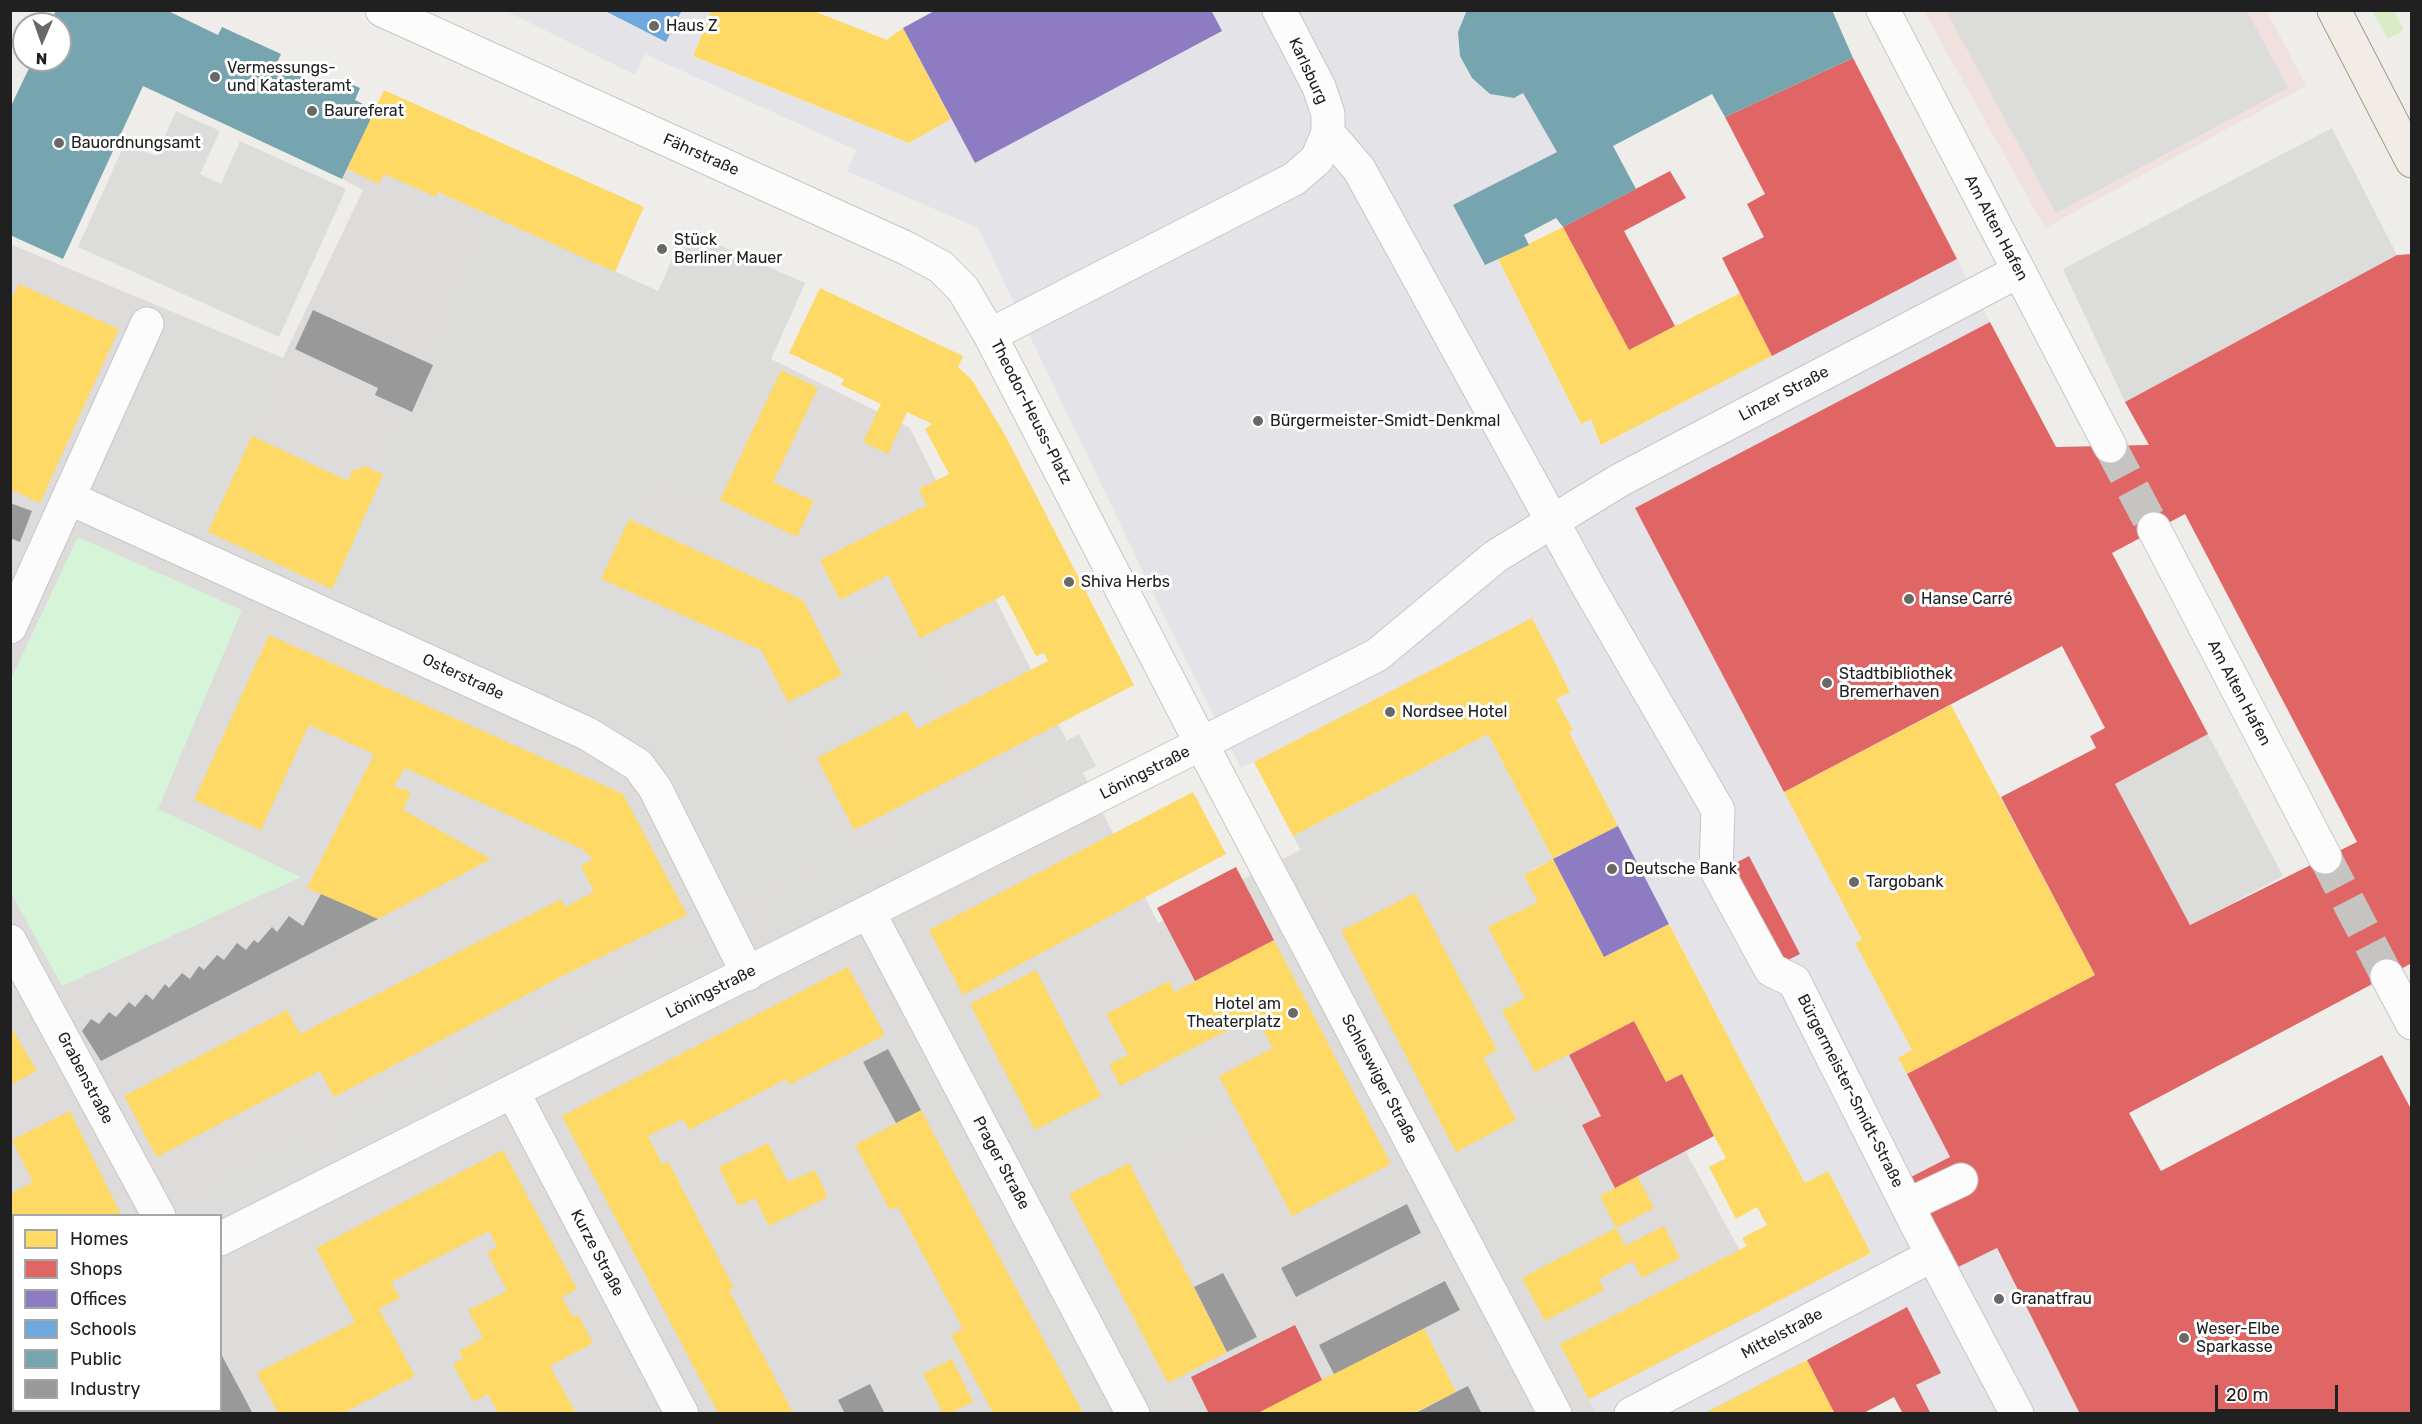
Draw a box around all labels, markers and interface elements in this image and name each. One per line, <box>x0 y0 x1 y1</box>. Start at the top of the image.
north arrow <box>12 12 72 72</box>
place label: Haus Z <box>666 16 718 36</box>
marker: Haus Z <box>647 19 661 33</box>
street label: Karlsburg <box>1284 35 1332 107</box>
text: N <box>35 49 48 68</box>
place label: Vermessungs- und Katasteramt <box>227 58 352 96</box>
marker: Vermessungs- und Katasteramt <box>208 70 222 84</box>
place label: Baureferat <box>324 101 404 121</box>
marker: Baureferat <box>305 104 319 118</box>
street label: Fährstraße <box>660 130 742 180</box>
place label: Bauordnungsamt <box>71 133 201 153</box>
marker: Bauordnungsamt <box>52 136 66 150</box>
street label: Am Alten Hafen <box>1960 172 2032 284</box>
place label: Stück Berliner Mauer <box>674 230 782 268</box>
marker: Stück Berliner Mauer <box>655 242 669 256</box>
street label: Theodor-Heuss-Platz <box>986 336 1076 488</box>
street label: Linzer Straße <box>1736 362 1832 426</box>
place label: Bürgermeister-Smidt-Denkmal <box>1270 411 1500 431</box>
marker: Bürgermeister-Smidt-Denkmal <box>1251 414 1265 428</box>
place label: Shiva Herbs <box>1081 572 1170 592</box>
marker: Shiva Herbs <box>1062 575 1076 589</box>
place label: Hanse Carré <box>1921 589 2012 609</box>
marker: Hanse Carré <box>1902 592 1916 606</box>
street label: Am Alten Hafen <box>2203 637 2275 749</box>
street label: Osterstraße <box>419 650 507 704</box>
place label: Stadtbibliothek Bremerhaven <box>1839 664 1953 702</box>
marker: Stadtbibliothek Bremerhaven <box>1820 676 1834 690</box>
place label: Nordsee Hotel <box>1402 702 1507 722</box>
marker: Nordsee Hotel <box>1383 705 1397 719</box>
street label: Löningstraße <box>1097 742 1193 804</box>
place label: Deutsche Bank <box>1624 859 1737 879</box>
marker: Deutsche Bank <box>1605 862 1619 876</box>
place label: Targobank <box>1866 872 1944 892</box>
marker: Targobank <box>1847 875 1861 889</box>
street label: Löningstraße <box>663 961 759 1023</box>
street label: Bürgermeister-Smidt-Straße <box>1793 991 1907 1191</box>
place label: Hotel am Theaterplatz <box>1187 994 1281 1032</box>
marker: Hotel am Theaterplatz <box>1286 1006 1300 1020</box>
street label: Schleswiger Straße <box>1337 1011 1421 1147</box>
street label: Grabenstraße <box>53 1029 117 1127</box>
street label: Prager Straße <box>968 1113 1034 1213</box>
street label: Kurze Straße <box>566 1206 628 1300</box>
legend <box>12 1214 222 1412</box>
text: Homes <box>70 1228 128 1250</box>
text: Shops <box>70 1258 122 1280</box>
text: Offices <box>70 1288 127 1310</box>
place label: Granatfrau <box>2011 1289 2092 1309</box>
marker: Granatfrau <box>1992 1292 2006 1306</box>
street label: Mittelstraße <box>1738 1305 1826 1363</box>
text: Schools <box>70 1318 136 1340</box>
place label: Weser-Elbe Sparkasse <box>2196 1319 2280 1357</box>
marker: Weser-Elbe Sparkasse <box>2177 1331 2191 1345</box>
text: Public <box>70 1348 122 1370</box>
scale bar <box>2218 1373 2341 1411</box>
text: Industry <box>70 1378 140 1400</box>
text: 20 m <box>2226 1384 2268 1406</box>

